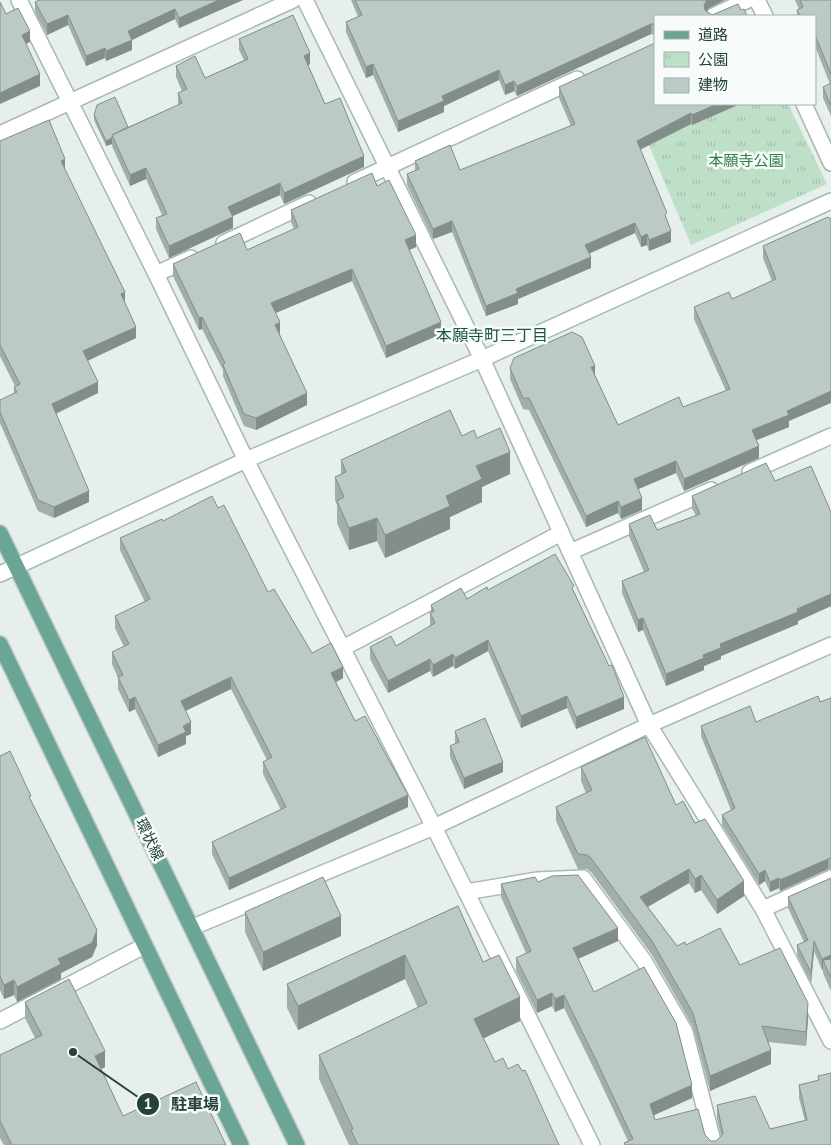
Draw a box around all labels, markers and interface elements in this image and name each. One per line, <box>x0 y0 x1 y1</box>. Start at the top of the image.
legend <box>654 15 816 105</box>
text: 道路 <box>698 25 728 44</box>
text: 公園 <box>698 50 728 69</box>
text: 建物 <box>698 75 728 94</box>
park label: 本願寺公園 <box>708 151 784 170</box>
district label: 本願寺町三丁目 <box>436 325 548 345</box>
street label: 環状線 <box>132 815 168 863</box>
callout: 駐車場 <box>136 1088 229 1119</box>
text: 1 <box>144 1094 152 1113</box>
text: 駐車場 <box>171 1094 219 1114</box>

